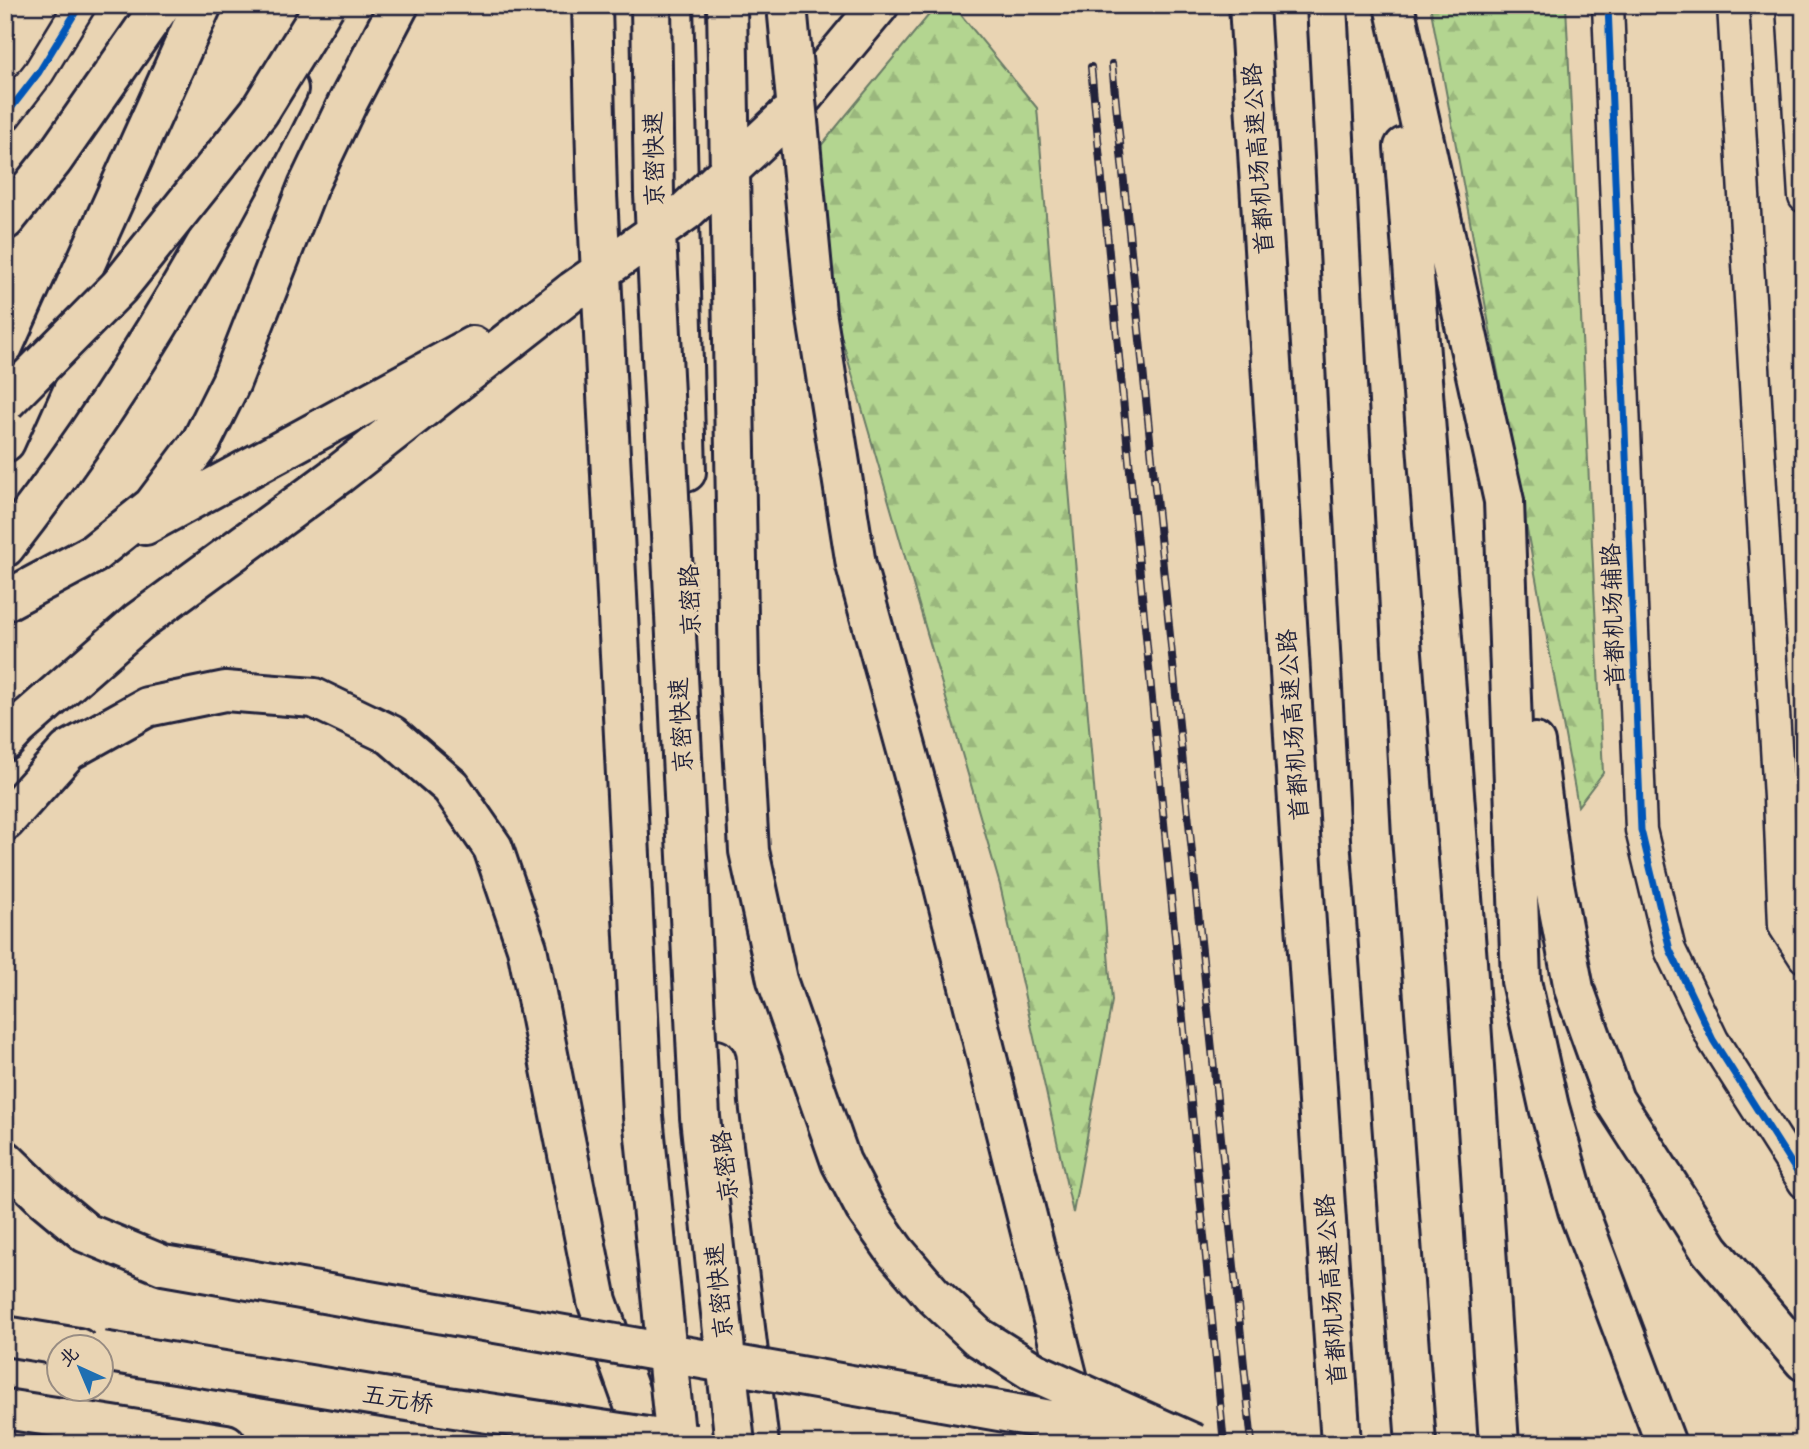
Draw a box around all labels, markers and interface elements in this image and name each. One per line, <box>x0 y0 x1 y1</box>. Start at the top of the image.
street label: 首都机场高速公路 <box>1237 62 1285 256</box>
street label: 京密快速 <box>639 111 675 207</box>
street label: 首都机场辅路 <box>1596 542 1636 687</box>
street label: 京密路 <box>675 563 711 636</box>
street label: 首都机场高速公路 <box>1272 628 1320 822</box>
street label: 京密快速 <box>665 676 703 774</box>
street label: 京密路 <box>707 1128 749 1203</box>
street label: 首都机场高速公路 <box>1310 1193 1358 1387</box>
street label: 京密快速 <box>700 1241 744 1340</box>
north arrow <box>46 1334 116 1404</box>
text: 北 <box>54 1342 87 1375</box>
street label: 五元桥 <box>359 1380 436 1424</box>

